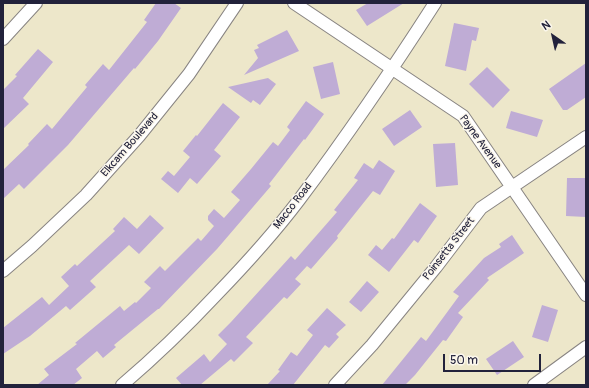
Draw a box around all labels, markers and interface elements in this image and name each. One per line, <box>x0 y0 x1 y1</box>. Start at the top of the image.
north arrow <box>533 16 573 56</box>
text: N <box>539 18 553 33</box>
street label: Elkcam Boulevard <box>99 110 161 180</box>
street label: Payne Avenue <box>456 113 504 171</box>
street label: Macco Road <box>271 180 315 232</box>
street label: Poinsetta Street <box>420 215 478 283</box>
scale bar <box>445 346 543 372</box>
text: 50 m <box>450 353 478 368</box>

